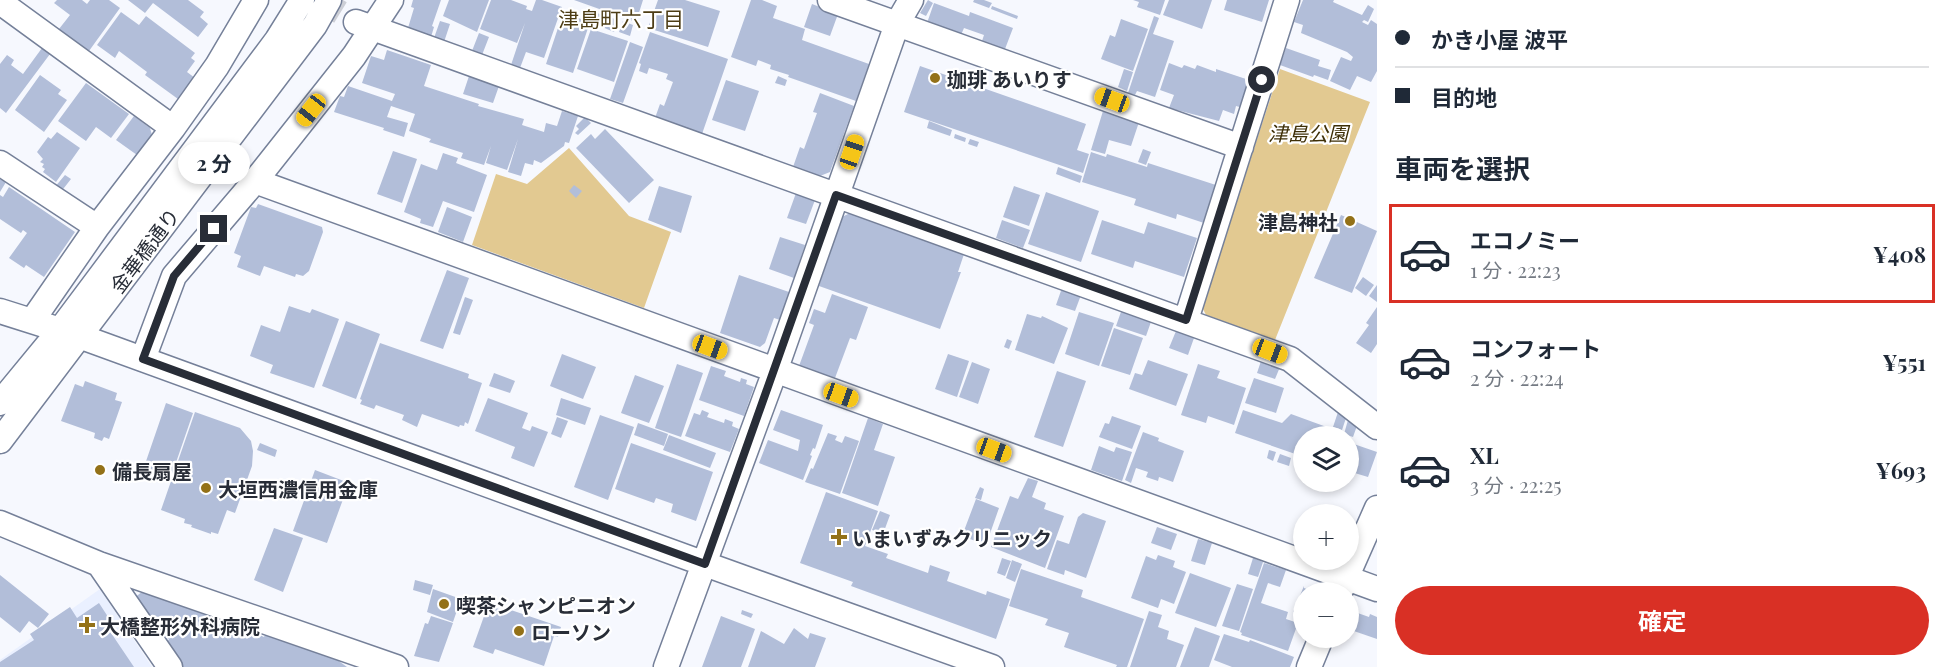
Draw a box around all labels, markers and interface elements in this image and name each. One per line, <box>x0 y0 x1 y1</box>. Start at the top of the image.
district label: 津島町六丁目 <box>558 4 684 32</box>
text: かき小屋 波平 <box>1431 24 1568 54</box>
place label: 珈琲 あいりす <box>947 65 1072 92</box>
route start <box>1248 66 1275 93</box>
marker: 珈琲 あいりす <box>928 71 942 85</box>
text: 目的地 <box>1431 82 1497 112</box>
car <box>1092 85 1132 115</box>
car <box>293 90 329 130</box>
park label: 津島公園 <box>1268 119 1351 146</box>
car <box>838 132 866 172</box>
callout: 2 分 <box>178 142 250 184</box>
text: 2 分 <box>197 149 231 176</box>
text: 車両を選択 <box>1395 150 1530 186</box>
street label: 金華橋通り <box>103 202 185 298</box>
place label: 津島神社 <box>1258 208 1338 235</box>
marker: 津島神社 <box>1343 214 1357 228</box>
route end <box>200 215 227 242</box>
text: エコノミー <box>1470 225 1580 255</box>
icon: car <box>1398 227 1452 281</box>
text: ¥408 <box>1873 239 1926 269</box>
text: 1 分 · 22:23 <box>1470 256 1561 283</box>
car <box>690 332 730 362</box>
text: コンフォート <box>1470 333 1601 363</box>
icon: car <box>1398 335 1452 389</box>
car <box>1250 336 1290 366</box>
text: ¥551 <box>1882 347 1926 377</box>
text: 2 分 · 22:24 <box>1470 364 1564 391</box>
car <box>821 380 861 410</box>
map controls <box>1293 426 1359 648</box>
button: layers <box>1293 426 1359 492</box>
car <box>974 435 1014 465</box>
text: XL <box>1470 440 1499 470</box>
icon: car <box>1398 443 1452 497</box>
text: ¥693 <box>1876 455 1926 485</box>
place label: 備長扇屋 <box>112 457 192 484</box>
marker: 備長扇屋 <box>93 463 107 477</box>
text: 3 分 · 22:25 <box>1470 471 1562 498</box>
place label: 大垣西濃信用金庫 <box>218 475 378 502</box>
marker: 大垣西濃信用金庫 <box>199 481 213 495</box>
button: + <box>1293 504 1359 570</box>
place label: いまいずみクリニック <box>852 524 1052 551</box>
marker: いまいずみクリニック <box>830 528 848 546</box>
button: − <box>1293 582 1359 648</box>
button: 確定 <box>1395 586 1929 655</box>
place label: 喫茶シャンピニオン <box>456 591 636 618</box>
marker: 喫茶シャンピニオン <box>437 597 451 611</box>
place label: 大橋整形外科病院 <box>100 612 260 639</box>
marker: 大橋整形外科病院 <box>78 616 96 634</box>
place label: ローソン <box>531 618 611 645</box>
marker: ローソン <box>512 624 526 638</box>

